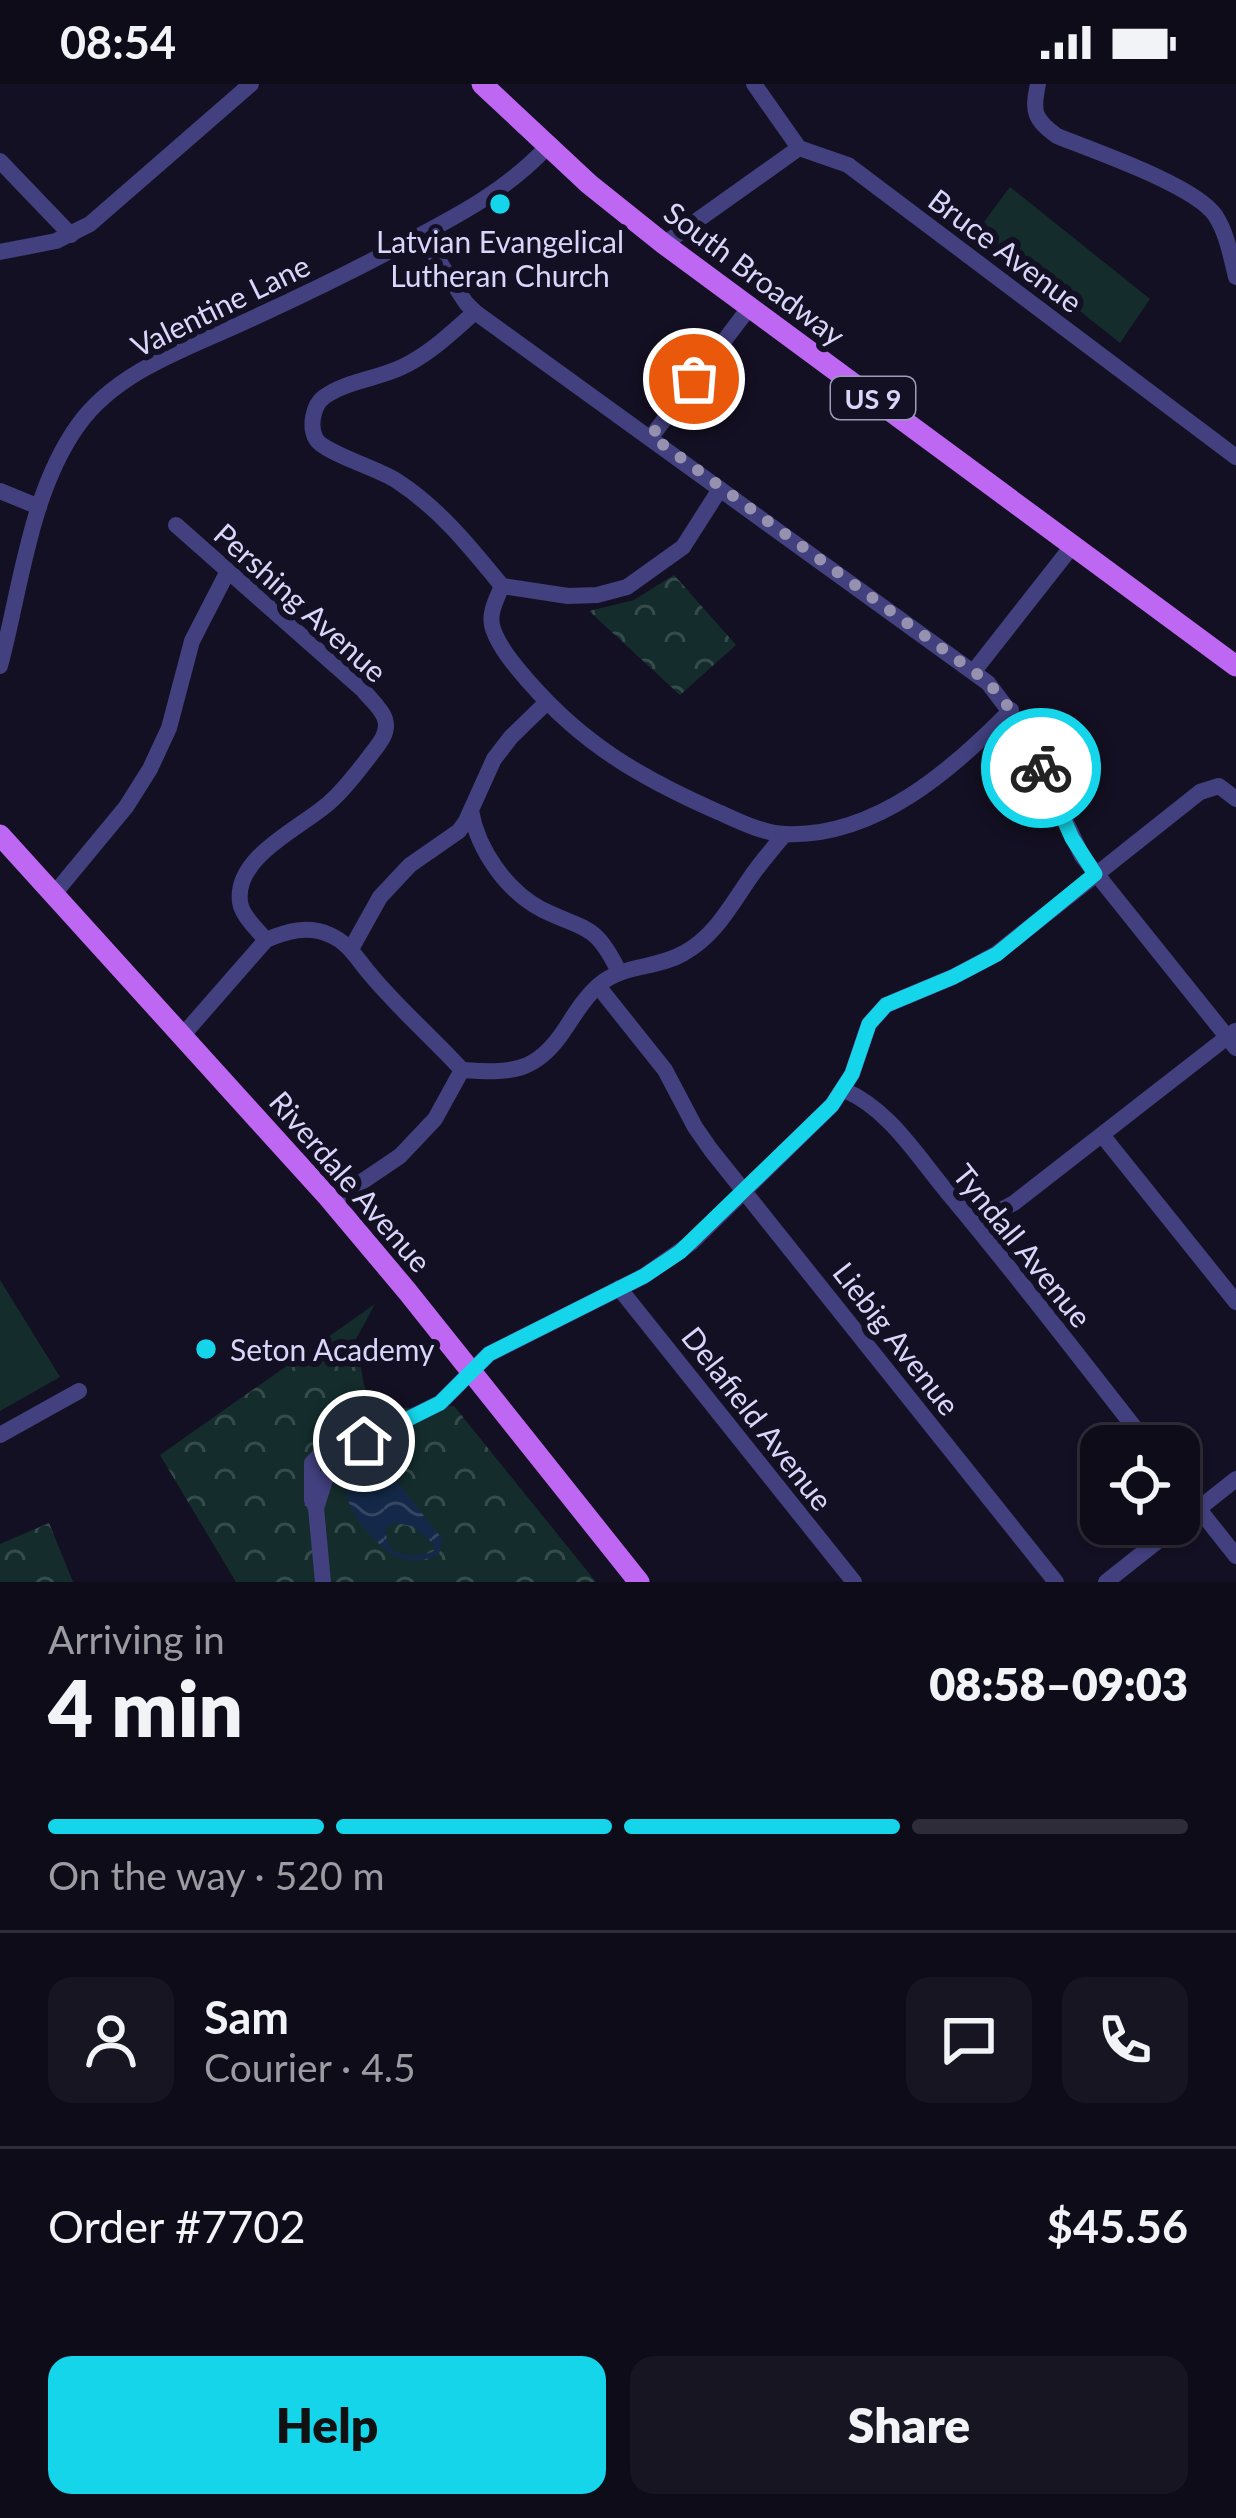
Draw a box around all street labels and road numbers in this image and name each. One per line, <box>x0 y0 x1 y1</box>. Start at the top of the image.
street label: Bruce Avenue <box>922 181 1090 319</box>
street label: South Broadway <box>658 193 853 353</box>
street label: Valentine Lane <box>125 246 315 364</box>
road number: US 9 <box>831 377 915 419</box>
street label: Pershing Avenue <box>208 515 394 689</box>
street label: Riverdale Avenue <box>263 1083 439 1279</box>
street label: Tyndall Avenue <box>946 1156 1100 1334</box>
street label: Liebig Avenue <box>826 1254 968 1422</box>
street label: Delafield Avenue <box>675 1319 841 1517</box>

